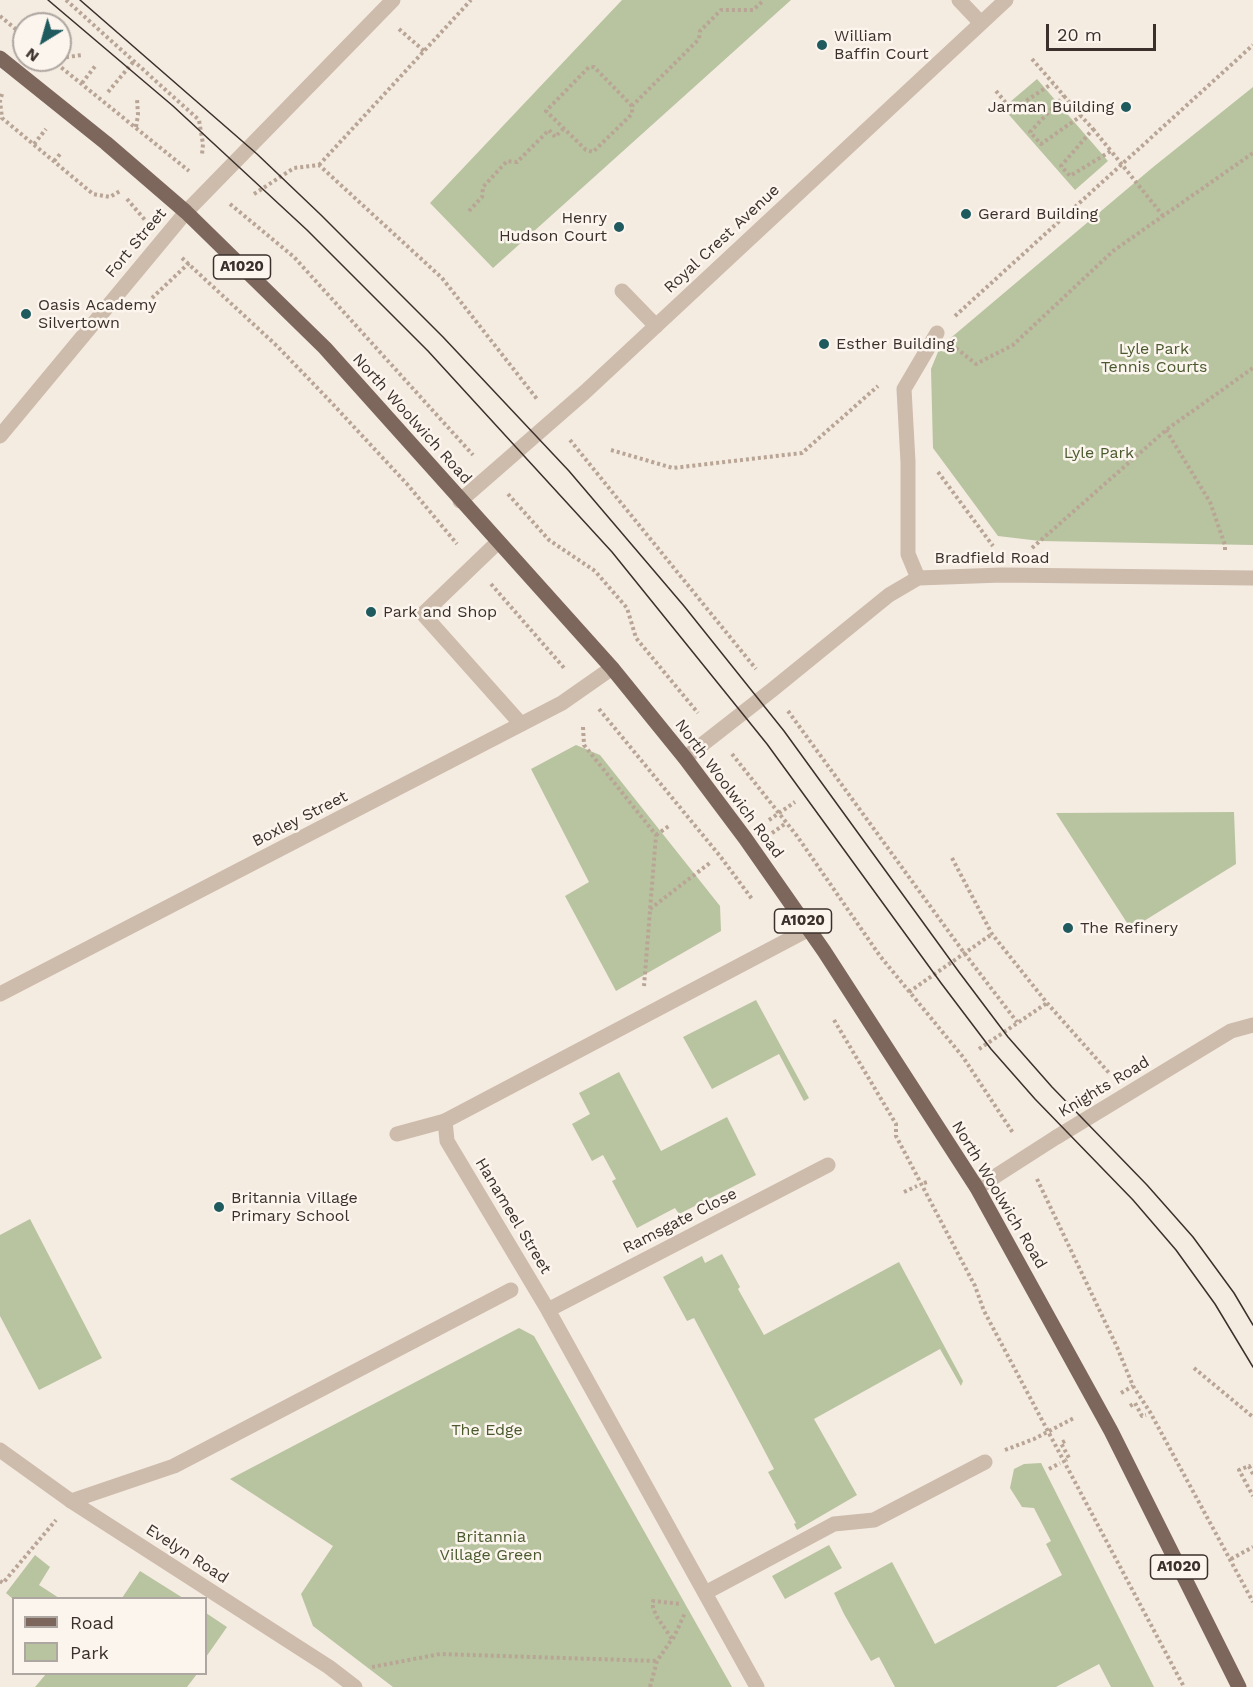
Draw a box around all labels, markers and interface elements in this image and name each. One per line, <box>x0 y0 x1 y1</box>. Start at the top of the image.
north arrow <box>12 12 72 72</box>
scale bar <box>1049 12 1158 50</box>
text: 20 m <box>1057 24 1102 45</box>
place label: William Baffin Court <box>834 26 929 64</box>
marker: William Baffin Court <box>815 38 829 52</box>
text: N <box>22 44 43 66</box>
place label: Jarman Building <box>988 97 1114 117</box>
marker: Jarman Building <box>1119 100 1133 114</box>
street label: Royal Crest Avenue <box>660 181 784 297</box>
street label: Fort Street <box>101 204 171 282</box>
place label: Gerard Building <box>978 204 1098 224</box>
marker: Gerard Building <box>959 207 973 221</box>
place label: Henry Hudson Court <box>499 208 607 246</box>
marker: Henry Hudson Court <box>612 220 626 234</box>
road number: A1020 <box>214 255 270 279</box>
place label: Oasis Academy Silvertown <box>38 295 157 333</box>
marker: Oasis Academy Silvertown <box>19 307 33 321</box>
place label: Esther Building <box>836 334 955 354</box>
marker: Esther Building <box>817 337 831 351</box>
park label: Lyle Park Tennis Courts <box>1101 339 1207 377</box>
street label: North Woolwich Road <box>348 350 476 488</box>
park label: Lyle Park <box>1064 443 1134 463</box>
street label: Bradfield Road <box>934 548 1050 568</box>
place label: Park and Shop <box>383 602 497 622</box>
marker: Park and Shop <box>364 605 378 619</box>
street label: North Woolwich Road <box>670 716 788 862</box>
street label: Boxley Street <box>249 787 351 851</box>
road number: A1020 <box>774 909 832 933</box>
place label: The Refinery <box>1080 918 1178 938</box>
marker: The Refinery <box>1061 921 1075 935</box>
street label: Knights Road <box>1055 1052 1153 1122</box>
street label: North Woolwich Road <box>947 1118 1051 1272</box>
street label: Hanameel Street <box>471 1155 555 1277</box>
street label: Ramsgate Close <box>620 1184 740 1258</box>
place label: Britannia Village Primary School <box>231 1188 358 1226</box>
marker: Britannia Village Primary School <box>212 1200 226 1214</box>
park label: The Edge <box>451 1420 523 1440</box>
street label: Evelyn Road <box>142 1520 232 1588</box>
park label: Britannia Village Green <box>440 1527 542 1565</box>
road number: A1020 <box>1150 1555 1208 1579</box>
legend <box>12 1597 207 1675</box>
text: Road <box>70 1612 114 1633</box>
text: Park <box>70 1642 109 1663</box>

